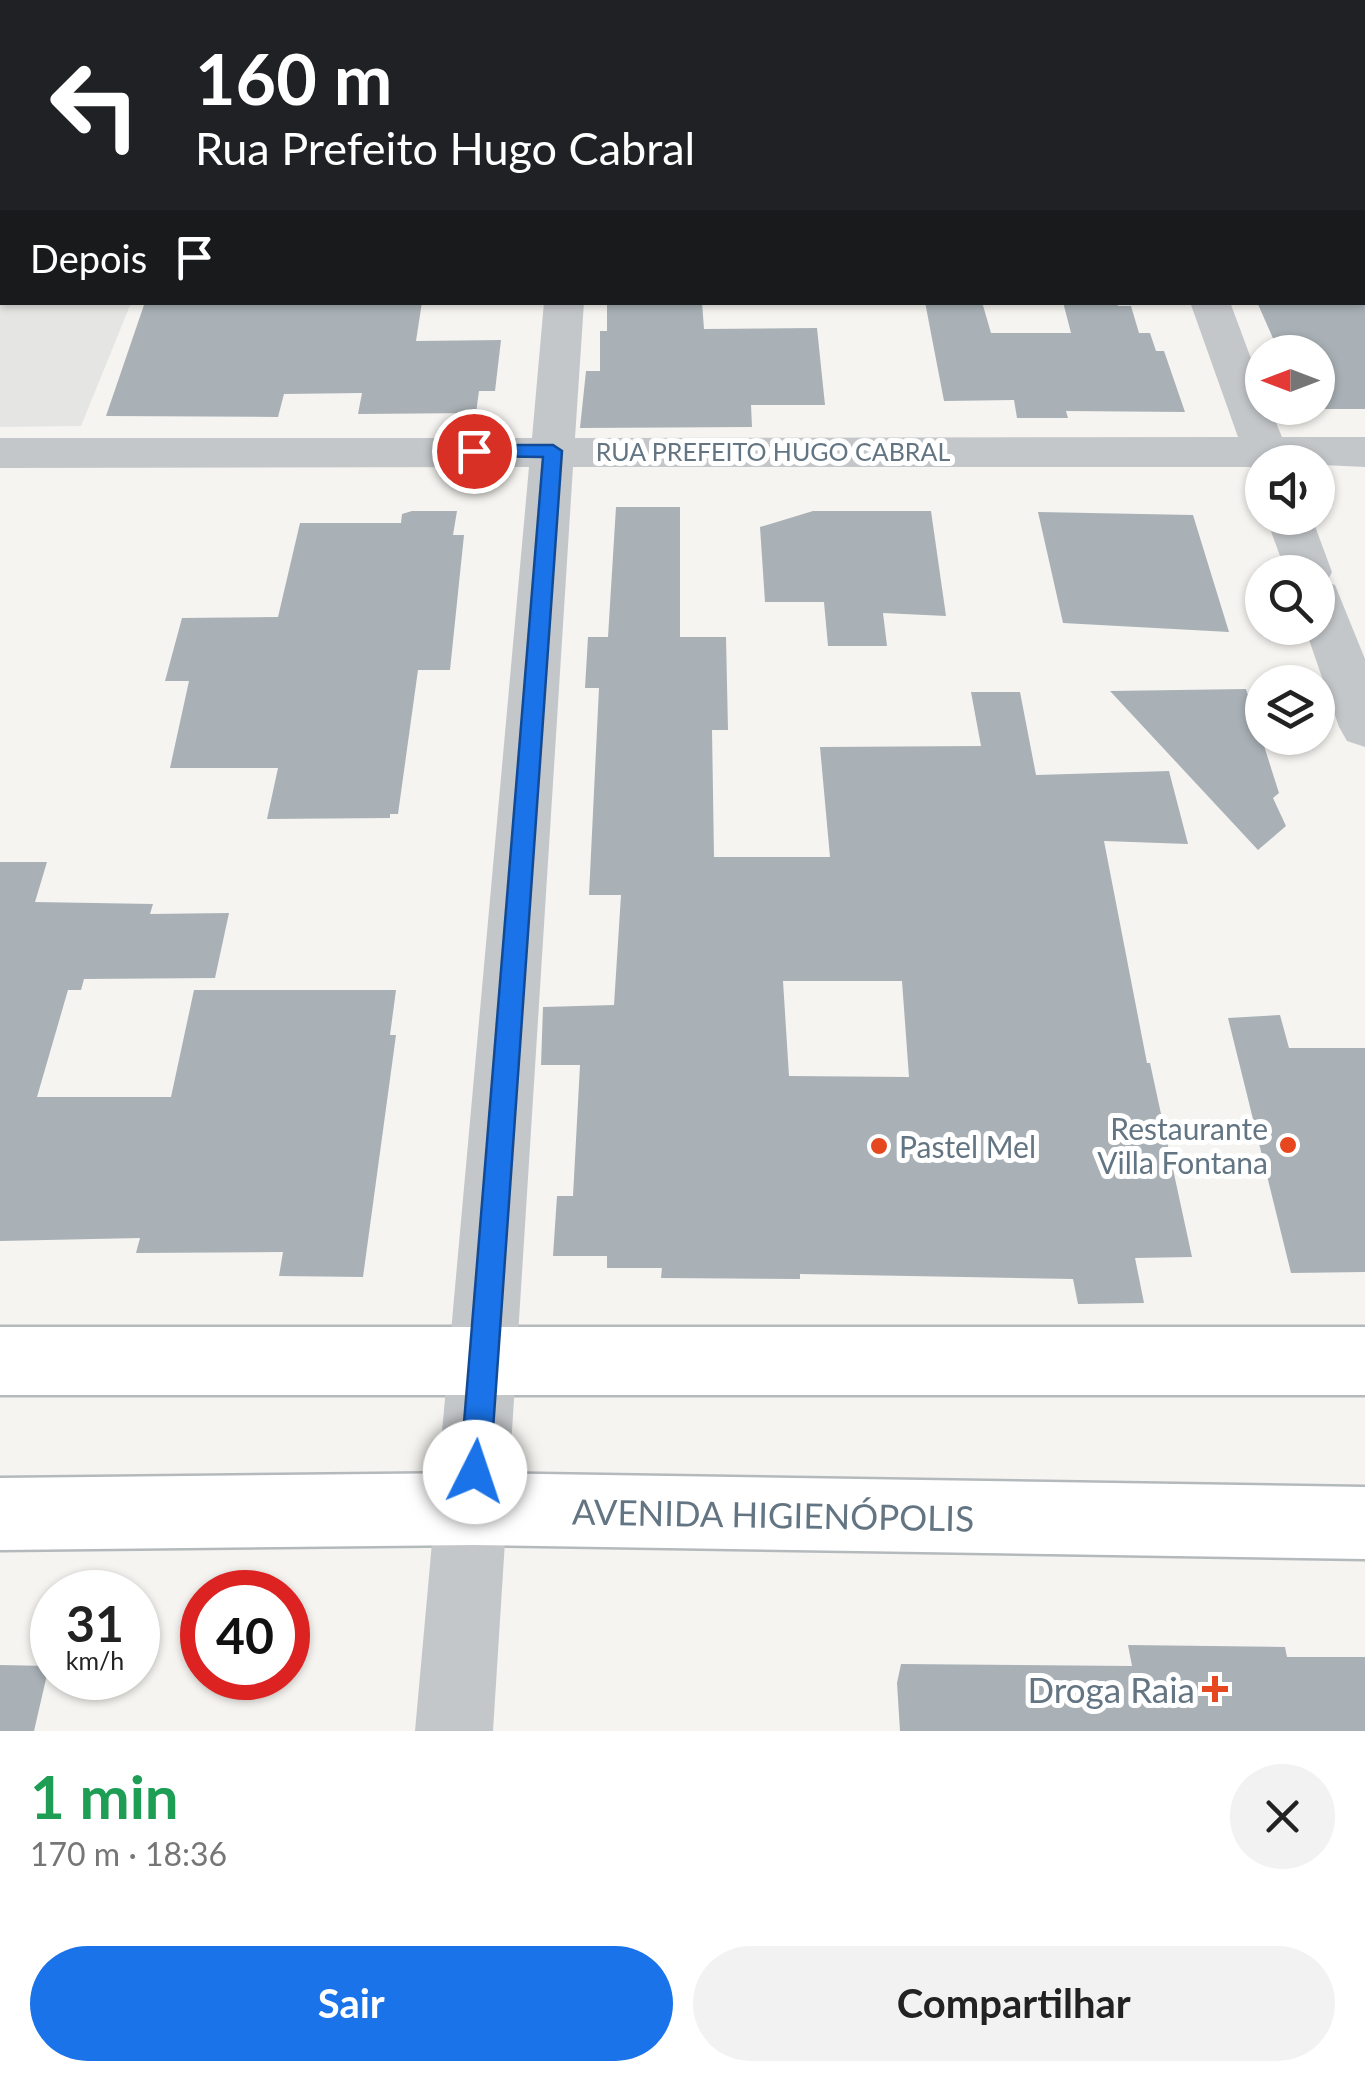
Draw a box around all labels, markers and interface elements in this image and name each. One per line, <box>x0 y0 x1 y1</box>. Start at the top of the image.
text: 160 m <box>195 36 392 120</box>
icon: left <box>30 40 160 170</box>
text: Rua Prefeito Hugo Cabral <box>195 121 695 175</box>
icon: arrive <box>167 230 222 285</box>
text: Depois <box>30 235 147 281</box>
north arrow <box>1245 335 1335 425</box>
map controls <box>1245 335 1335 755</box>
pin <box>432 409 517 494</box>
icon: arrive <box>447 424 502 479</box>
street label: RUA PREFEITO HUGO CABRAL <box>596 436 950 466</box>
button: sound <box>1245 445 1335 535</box>
button: search <box>1245 555 1335 645</box>
button: layers <box>1245 665 1335 755</box>
place label: Restaurante Villa Fontana <box>1097 1110 1268 1180</box>
place label: Pastel Mel <box>899 1128 1036 1164</box>
marker: Restaurante Villa Fontana <box>1277 1134 1299 1156</box>
marker: Pastel Mel <box>868 1135 890 1157</box>
position arrow <box>423 1420 527 1524</box>
street label: AVENIDA HIGIENÓPOLIS <box>572 1489 974 1539</box>
speed limit sign: 40 <box>180 1570 310 1700</box>
text: 31 <box>66 1593 124 1653</box>
text: km/h <box>66 1645 124 1675</box>
place label: Droga Raia <box>1028 1668 1195 1710</box>
marker: Droga Raia <box>1204 1678 1226 1700</box>
text: 1 min <box>30 1760 179 1832</box>
button: close <box>1230 1764 1335 1869</box>
text: 170 m · 18:36 <box>30 1834 227 1873</box>
button: Sair <box>30 1946 673 2061</box>
button: Compartilhar <box>693 1946 1335 2061</box>

